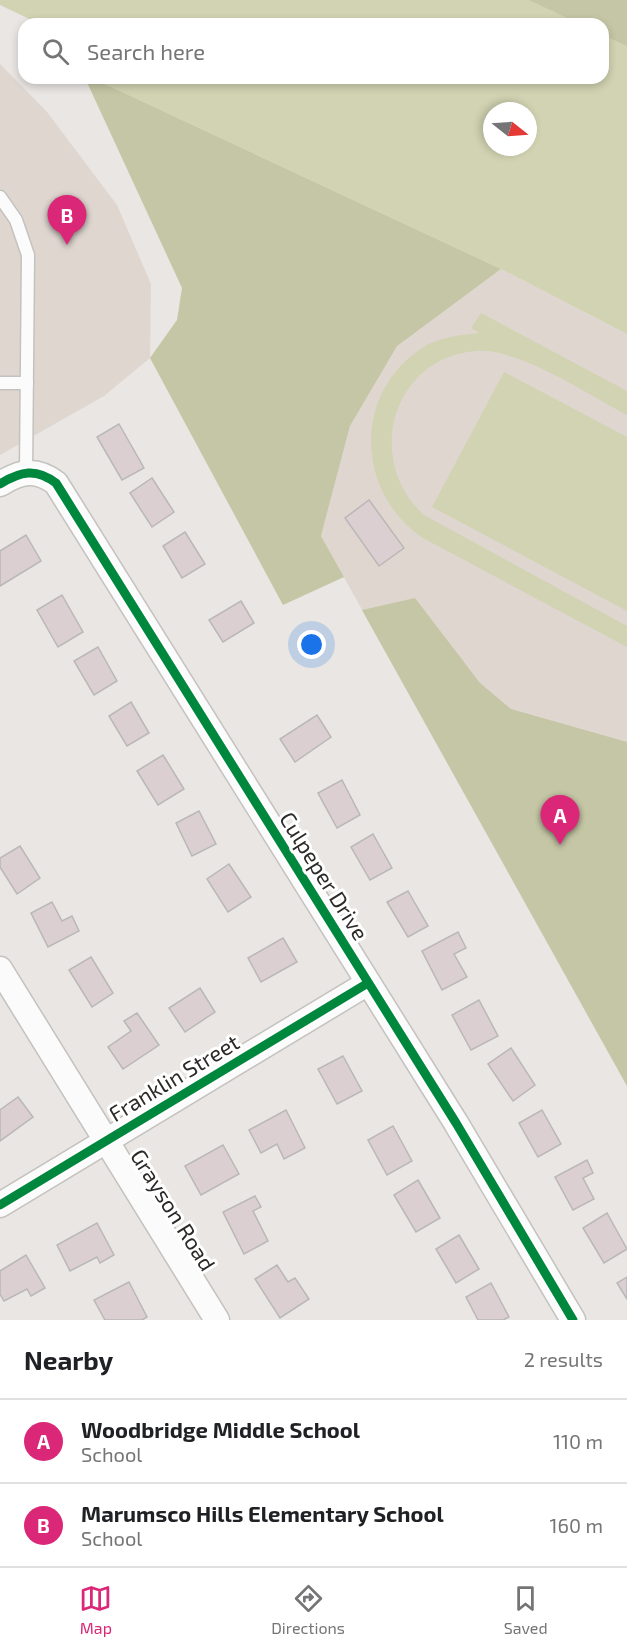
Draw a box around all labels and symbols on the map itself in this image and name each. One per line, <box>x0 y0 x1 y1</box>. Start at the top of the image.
north arrow <box>483 102 537 156</box>
pin: B <box>48 196 86 245</box>
your location <box>297 630 326 659</box>
pin: A <box>540 796 580 845</box>
street label: Culpeper Drive <box>275 807 375 944</box>
street label: Franklin Street <box>104 1028 243 1126</box>
street label: Grayson Road <box>126 1144 222 1275</box>

